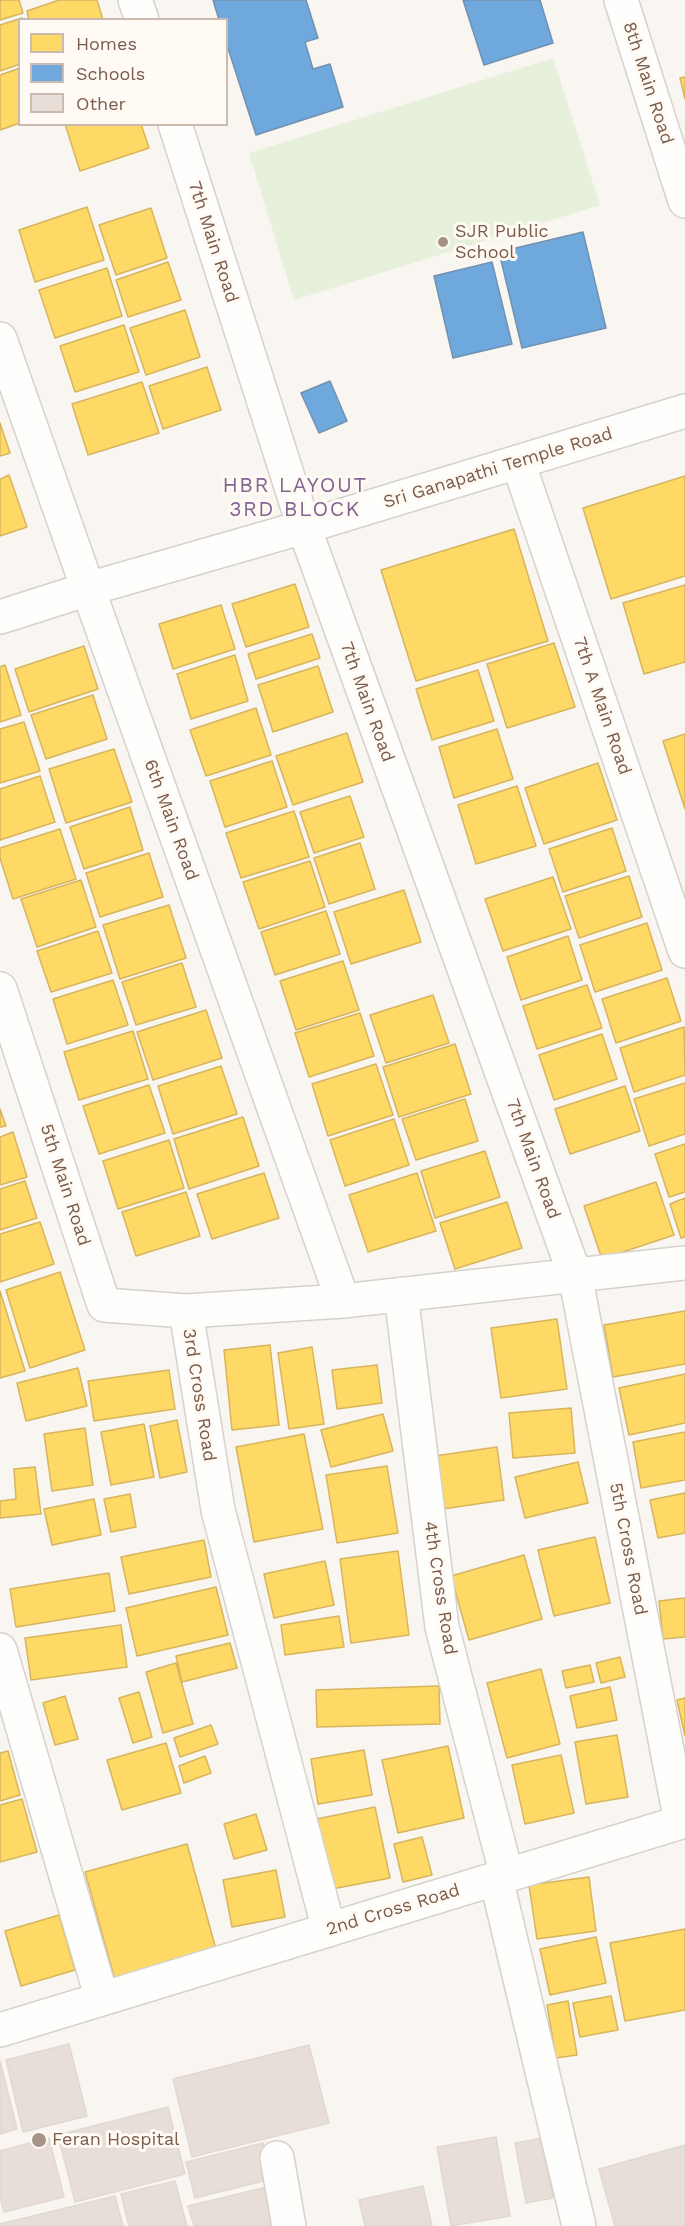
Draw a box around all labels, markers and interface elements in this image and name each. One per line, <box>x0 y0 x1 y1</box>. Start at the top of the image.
legend <box>18 18 228 126</box>
street label: 8th Main Road <box>618 19 678 147</box>
text: Homes <box>76 33 137 54</box>
text: Schools <box>76 63 145 84</box>
text: Other <box>76 93 126 114</box>
street label: 7th Main Road <box>183 179 243 305</box>
place label: SJR Public School <box>455 221 549 264</box>
marker: SJR Public School <box>436 235 450 249</box>
street label: Sri Ganapathi Temple Road <box>381 423 615 513</box>
district label: HBR LAYOUT 3RD BLOCK <box>222 473 368 523</box>
street label: 7th A Main Road <box>568 634 636 778</box>
street label: 7th Main Road <box>335 639 399 765</box>
street label: 6th Main Road <box>139 757 203 883</box>
street label: 7th Main Road <box>501 1096 565 1222</box>
street label: 5th Main Road <box>35 1121 95 1249</box>
street label: 3rd Cross Road <box>178 1327 220 1463</box>
street label: 5th Cross Road <box>605 1481 651 1617</box>
street label: 4th Cross Road <box>419 1520 461 1656</box>
street label: 2nd Cross Road <box>324 1879 462 1941</box>
place label: Feran Hospital <box>52 2129 180 2151</box>
marker: Feran Hospital <box>30 2131 48 2149</box>

